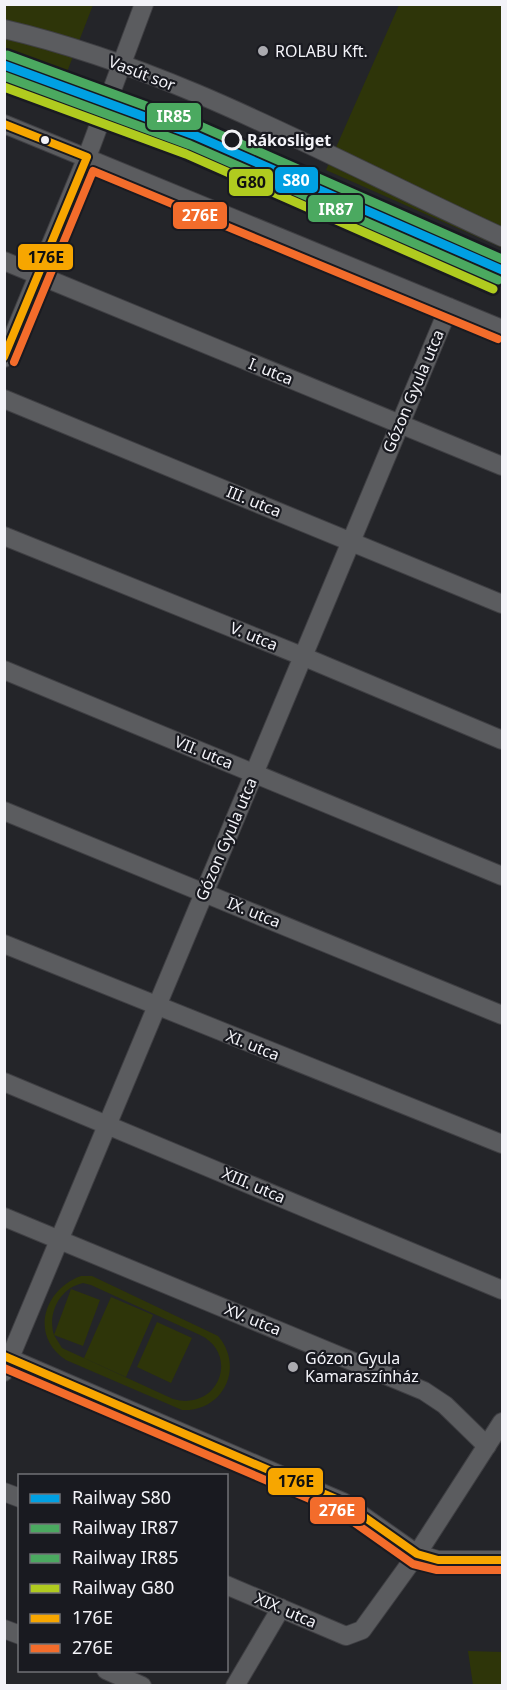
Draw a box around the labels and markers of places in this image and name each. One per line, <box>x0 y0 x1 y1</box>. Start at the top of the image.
place label: ROLABU Kft. <box>275 40 368 62</box>
marker: ROLABU Kft. <box>256 44 270 58</box>
place label: Rákosliget <box>247 129 331 151</box>
marker: Rákosliget <box>222 130 242 150</box>
unlabelled marker <box>39 134 51 146</box>
place label: Gózon Gyula Kamaraszínház <box>305 1347 419 1387</box>
marker: Gózon Gyula Kamaraszínház <box>286 1360 300 1374</box>

